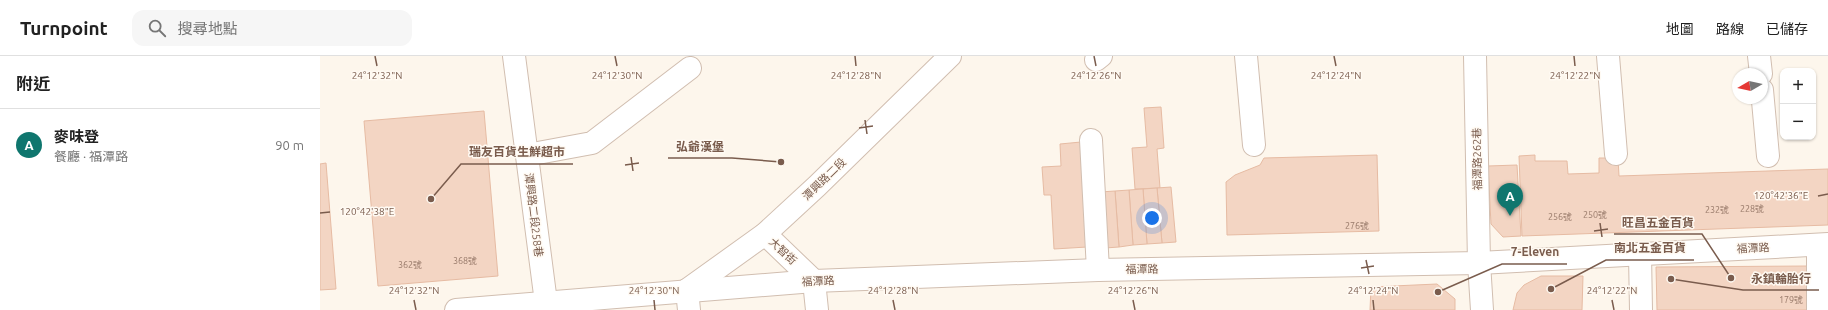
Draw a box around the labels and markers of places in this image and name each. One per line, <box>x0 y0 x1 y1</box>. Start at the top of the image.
callout: 弘爺漢堡 <box>668 134 732 158</box>
callout: 瑞友百貨生鮮超市 <box>461 140 573 164</box>
pin: A <box>1497 183 1523 216</box>
callout: 旺昌五金百貨 <box>1614 210 1702 234</box>
callout: 南北五金百貨 <box>1606 236 1694 260</box>
callout: 7-Eleven <box>1502 240 1567 264</box>
callout: 永鎮輪胎行 <box>1743 266 1819 290</box>

